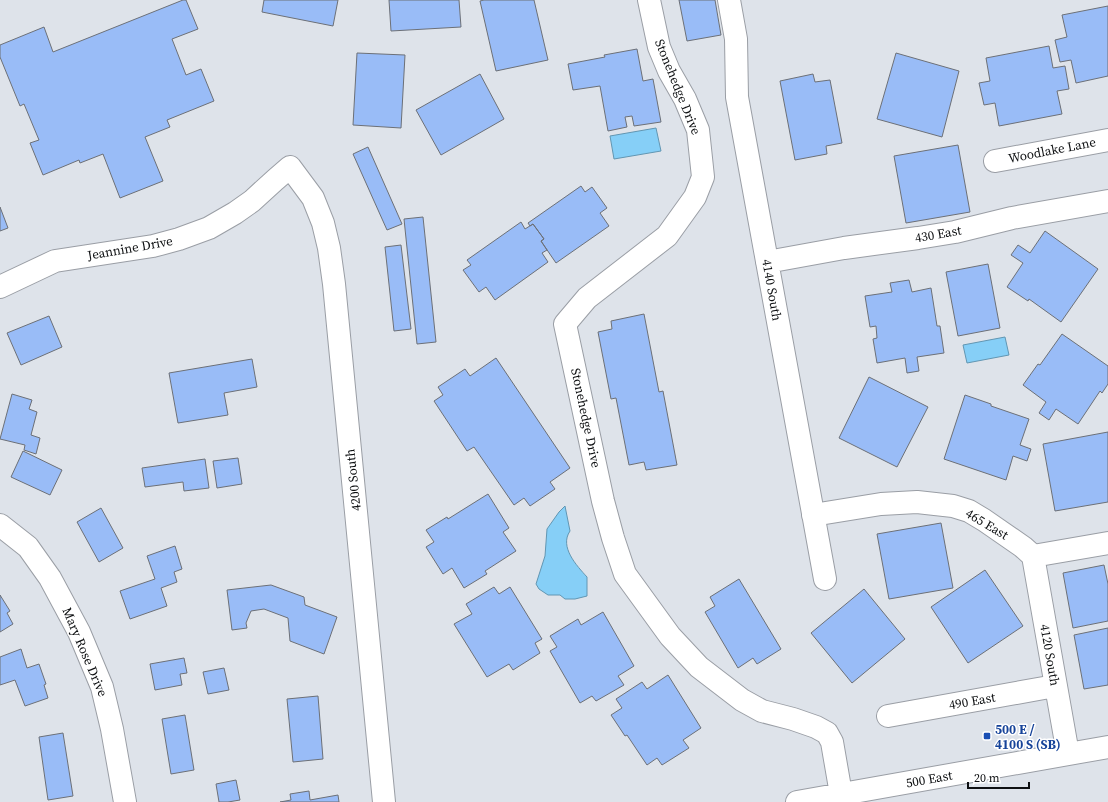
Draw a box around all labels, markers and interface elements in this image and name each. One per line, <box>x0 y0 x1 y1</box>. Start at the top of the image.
street label: Stonehedge Drive <box>651 37 705 138</box>
street label: Woodlake Lane <box>1007 133 1098 167</box>
street label: 430 East <box>913 221 963 246</box>
street label: Jeannine Drive <box>85 232 174 264</box>
street label: 4140 South <box>758 258 786 322</box>
street label: Stonehedge Drive <box>567 367 605 470</box>
street label: 4200 South <box>341 448 365 512</box>
street label: 465 East <box>963 505 1012 544</box>
street label: Mary Rose Drive <box>59 605 112 700</box>
street label: 4120 South <box>1036 623 1064 687</box>
street label: 490 East <box>947 688 997 713</box>
place label: 500 E / 4100 S (SB) <box>995 721 1061 753</box>
marker: 500 E / 4100 S (SB) <box>982 731 992 741</box>
scale bar <box>968 764 1029 790</box>
street label: 500 East <box>904 766 954 791</box>
text: 20 m <box>974 770 1000 786</box>

